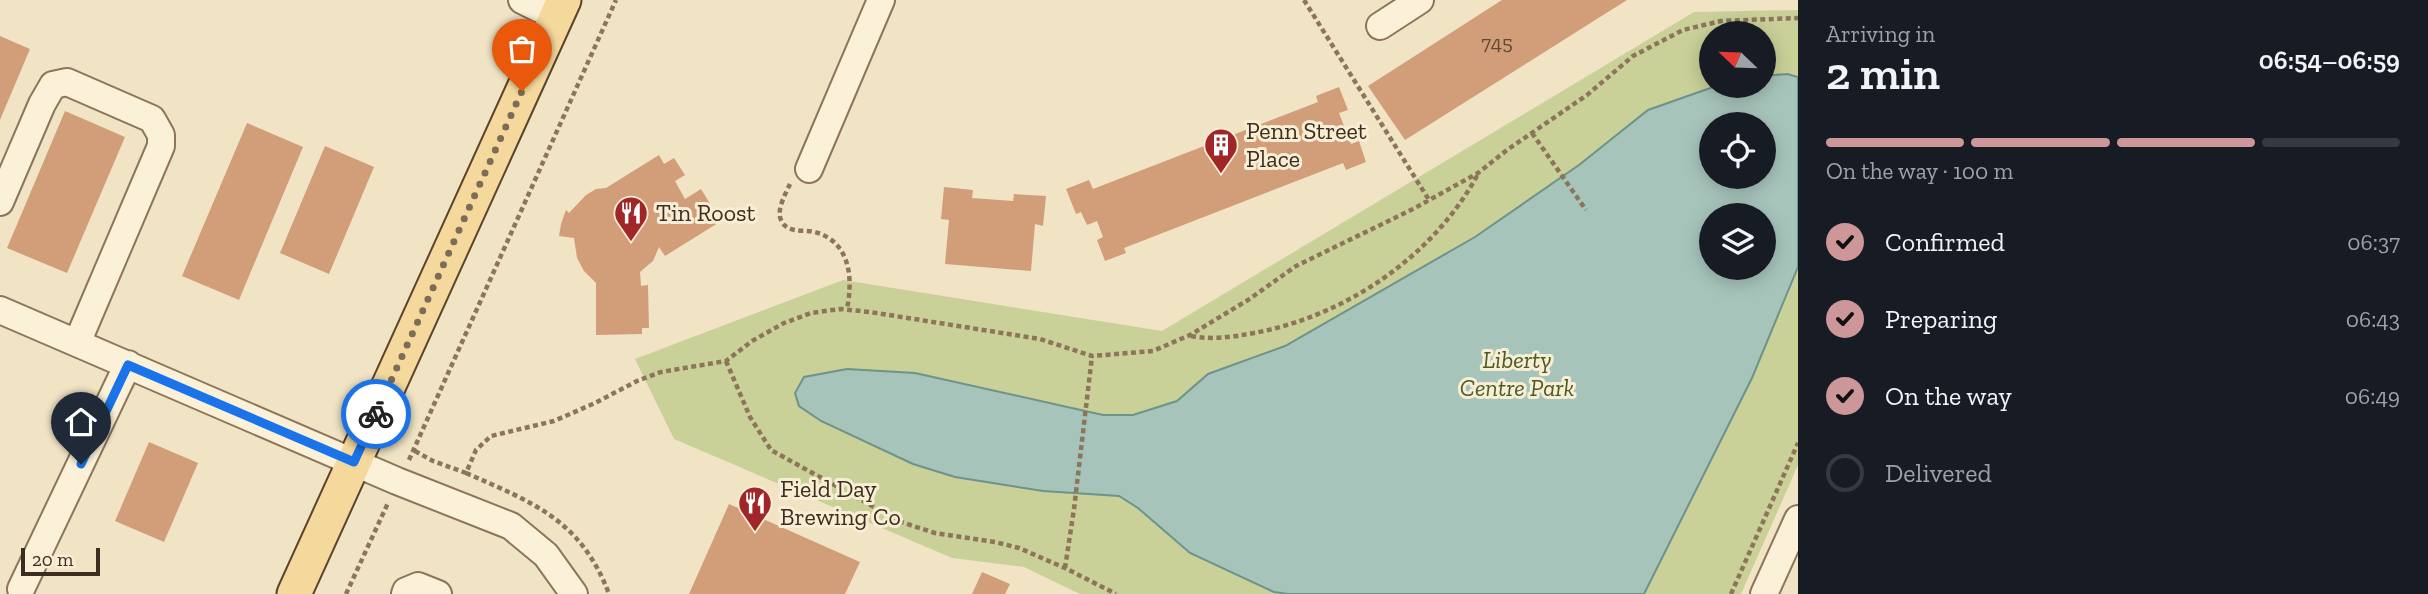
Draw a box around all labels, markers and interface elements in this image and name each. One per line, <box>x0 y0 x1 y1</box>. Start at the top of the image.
pin <box>492 19 552 91</box>
text: Arriving in <box>1826 20 1935 48</box>
north arrow <box>1699 21 1776 98</box>
map controls <box>1699 21 1776 280</box>
icon: bag <box>503 30 541 68</box>
house number: 745 <box>1481 30 1513 55</box>
text: 06:54–06:59 <box>2259 44 2400 76</box>
text: 2 min <box>1826 46 1940 101</box>
button: locate <box>1699 112 1776 189</box>
place label: Penn Street Place <box>1246 116 1367 173</box>
building icon: Penn Street Place <box>1202 126 1240 175</box>
text: On the way · 100 m <box>1826 157 2013 185</box>
restaurant icon: Tin Roost <box>612 194 650 243</box>
place label: Tin Roost <box>656 198 755 227</box>
button: layers <box>1699 203 1776 280</box>
icon: check <box>1826 223 1864 261</box>
text: Confirmed <box>1885 226 2005 258</box>
text: 06:37 <box>2347 228 2400 256</box>
icon: check <box>1826 300 1864 338</box>
text: Preparing <box>1885 303 1997 335</box>
text: 06:43 <box>2346 305 2400 333</box>
park label: Liberty Centre Park <box>1460 345 1575 402</box>
icon: check <box>1826 377 1864 415</box>
courier <box>341 379 411 449</box>
text: On the way <box>1885 380 2012 412</box>
text: 06:49 <box>2345 382 2400 410</box>
pin <box>51 392 111 464</box>
icon: bike <box>357 395 395 433</box>
icon: home <box>62 403 100 441</box>
text: Delivered <box>1885 457 1992 489</box>
place label: Field Day Brewing Co <box>780 474 901 531</box>
restaurant icon: Field Day Brewing Co <box>736 484 774 533</box>
scale bar <box>21 545 100 577</box>
text: 20 m <box>32 548 73 571</box>

